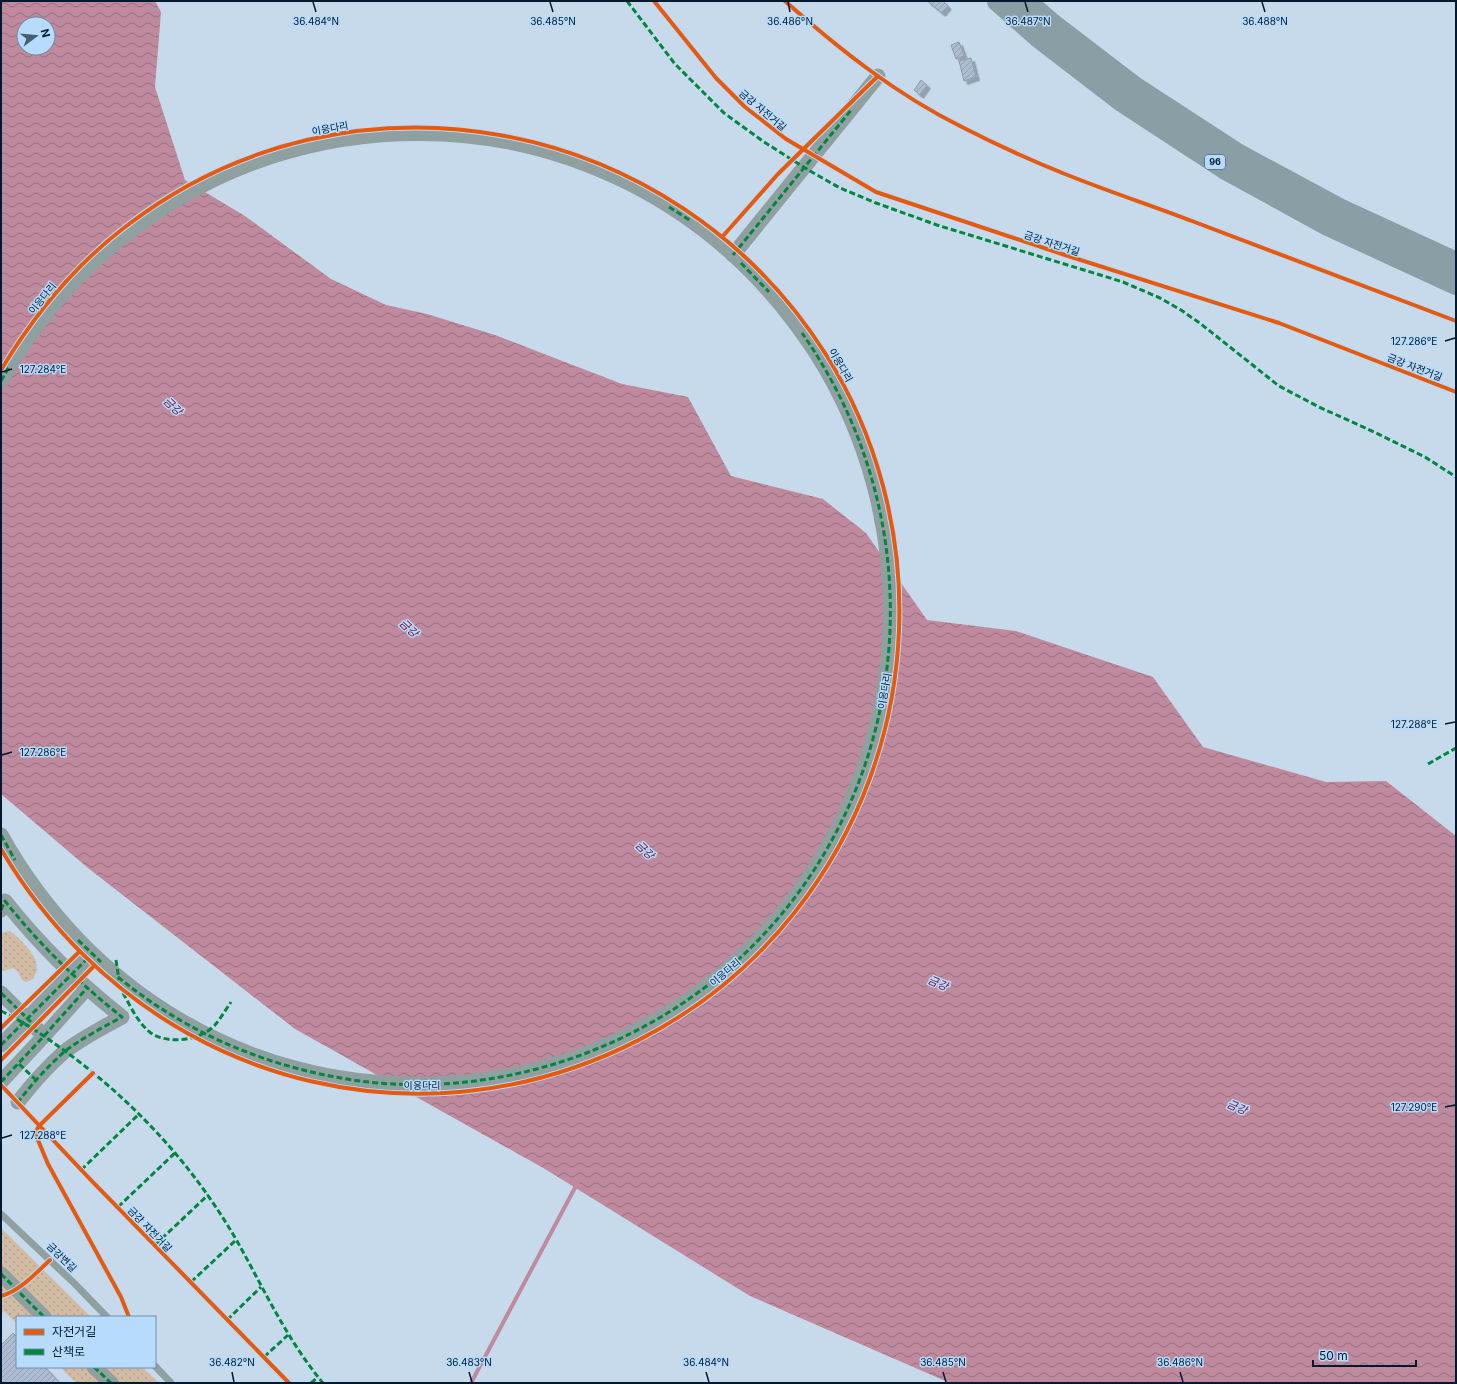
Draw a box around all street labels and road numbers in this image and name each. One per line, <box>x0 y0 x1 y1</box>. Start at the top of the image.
street label: 금강 자전거길 <box>737 87 789 133</box>
street label: 이응다리 <box>311 119 349 137</box>
road number: 96 <box>1205 155 1225 169</box>
street label: 금강 자전거길 <box>1023 228 1081 258</box>
street label: 이응다리 <box>26 280 58 316</box>
street label: 이응다리 <box>827 346 855 384</box>
street label: 금강 자전거길 <box>1386 351 1444 383</box>
street label: 이응다리 <box>875 672 893 710</box>
street label: 이응다리 <box>707 956 743 988</box>
street label: 이응다리 <box>404 1079 440 1091</box>
street label: 금강 자전거길 <box>126 1204 174 1254</box>
street label: 금강변길 <box>45 1240 79 1274</box>

